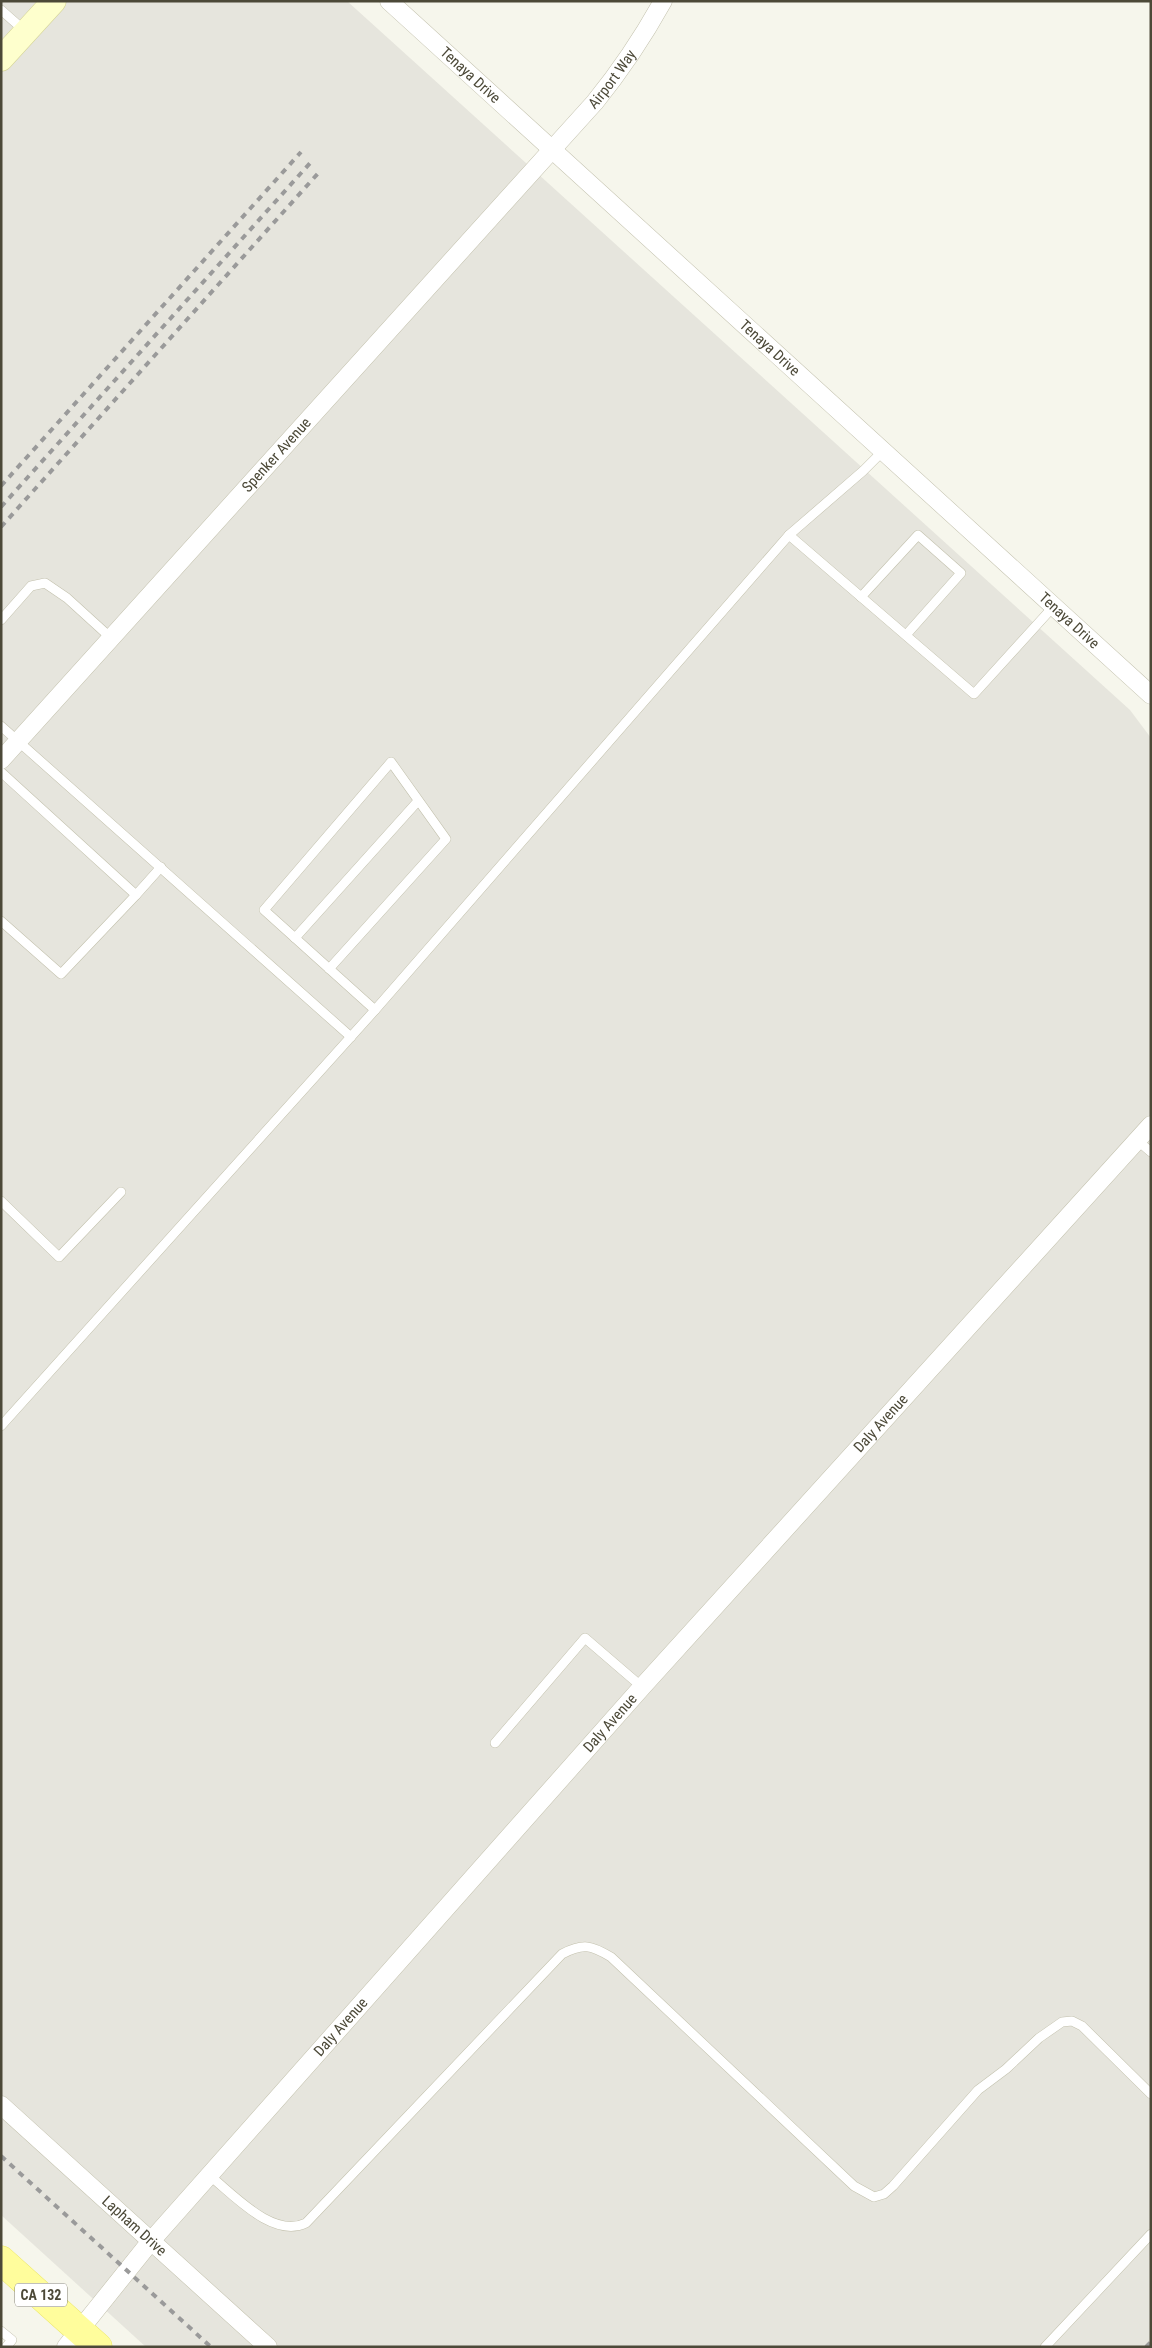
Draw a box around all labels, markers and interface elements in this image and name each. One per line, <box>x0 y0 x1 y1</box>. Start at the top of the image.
street label: Tenaya Drive <box>436 43 504 107</box>
street label: Airport Way <box>584 46 640 112</box>
street label: Tenaya Drive <box>736 316 804 380</box>
street label: Spenker Avenue <box>238 414 315 496</box>
street label: Tenaya Drive <box>1035 589 1103 652</box>
street label: Daly Avenue <box>850 1390 912 1456</box>
street label: Daly Avenue <box>579 1690 641 1756</box>
street label: Daly Avenue <box>310 1994 371 2060</box>
street label: Lapham Drive <box>98 2192 170 2260</box>
road number: CA 132 <box>15 2284 67 2306</box>

